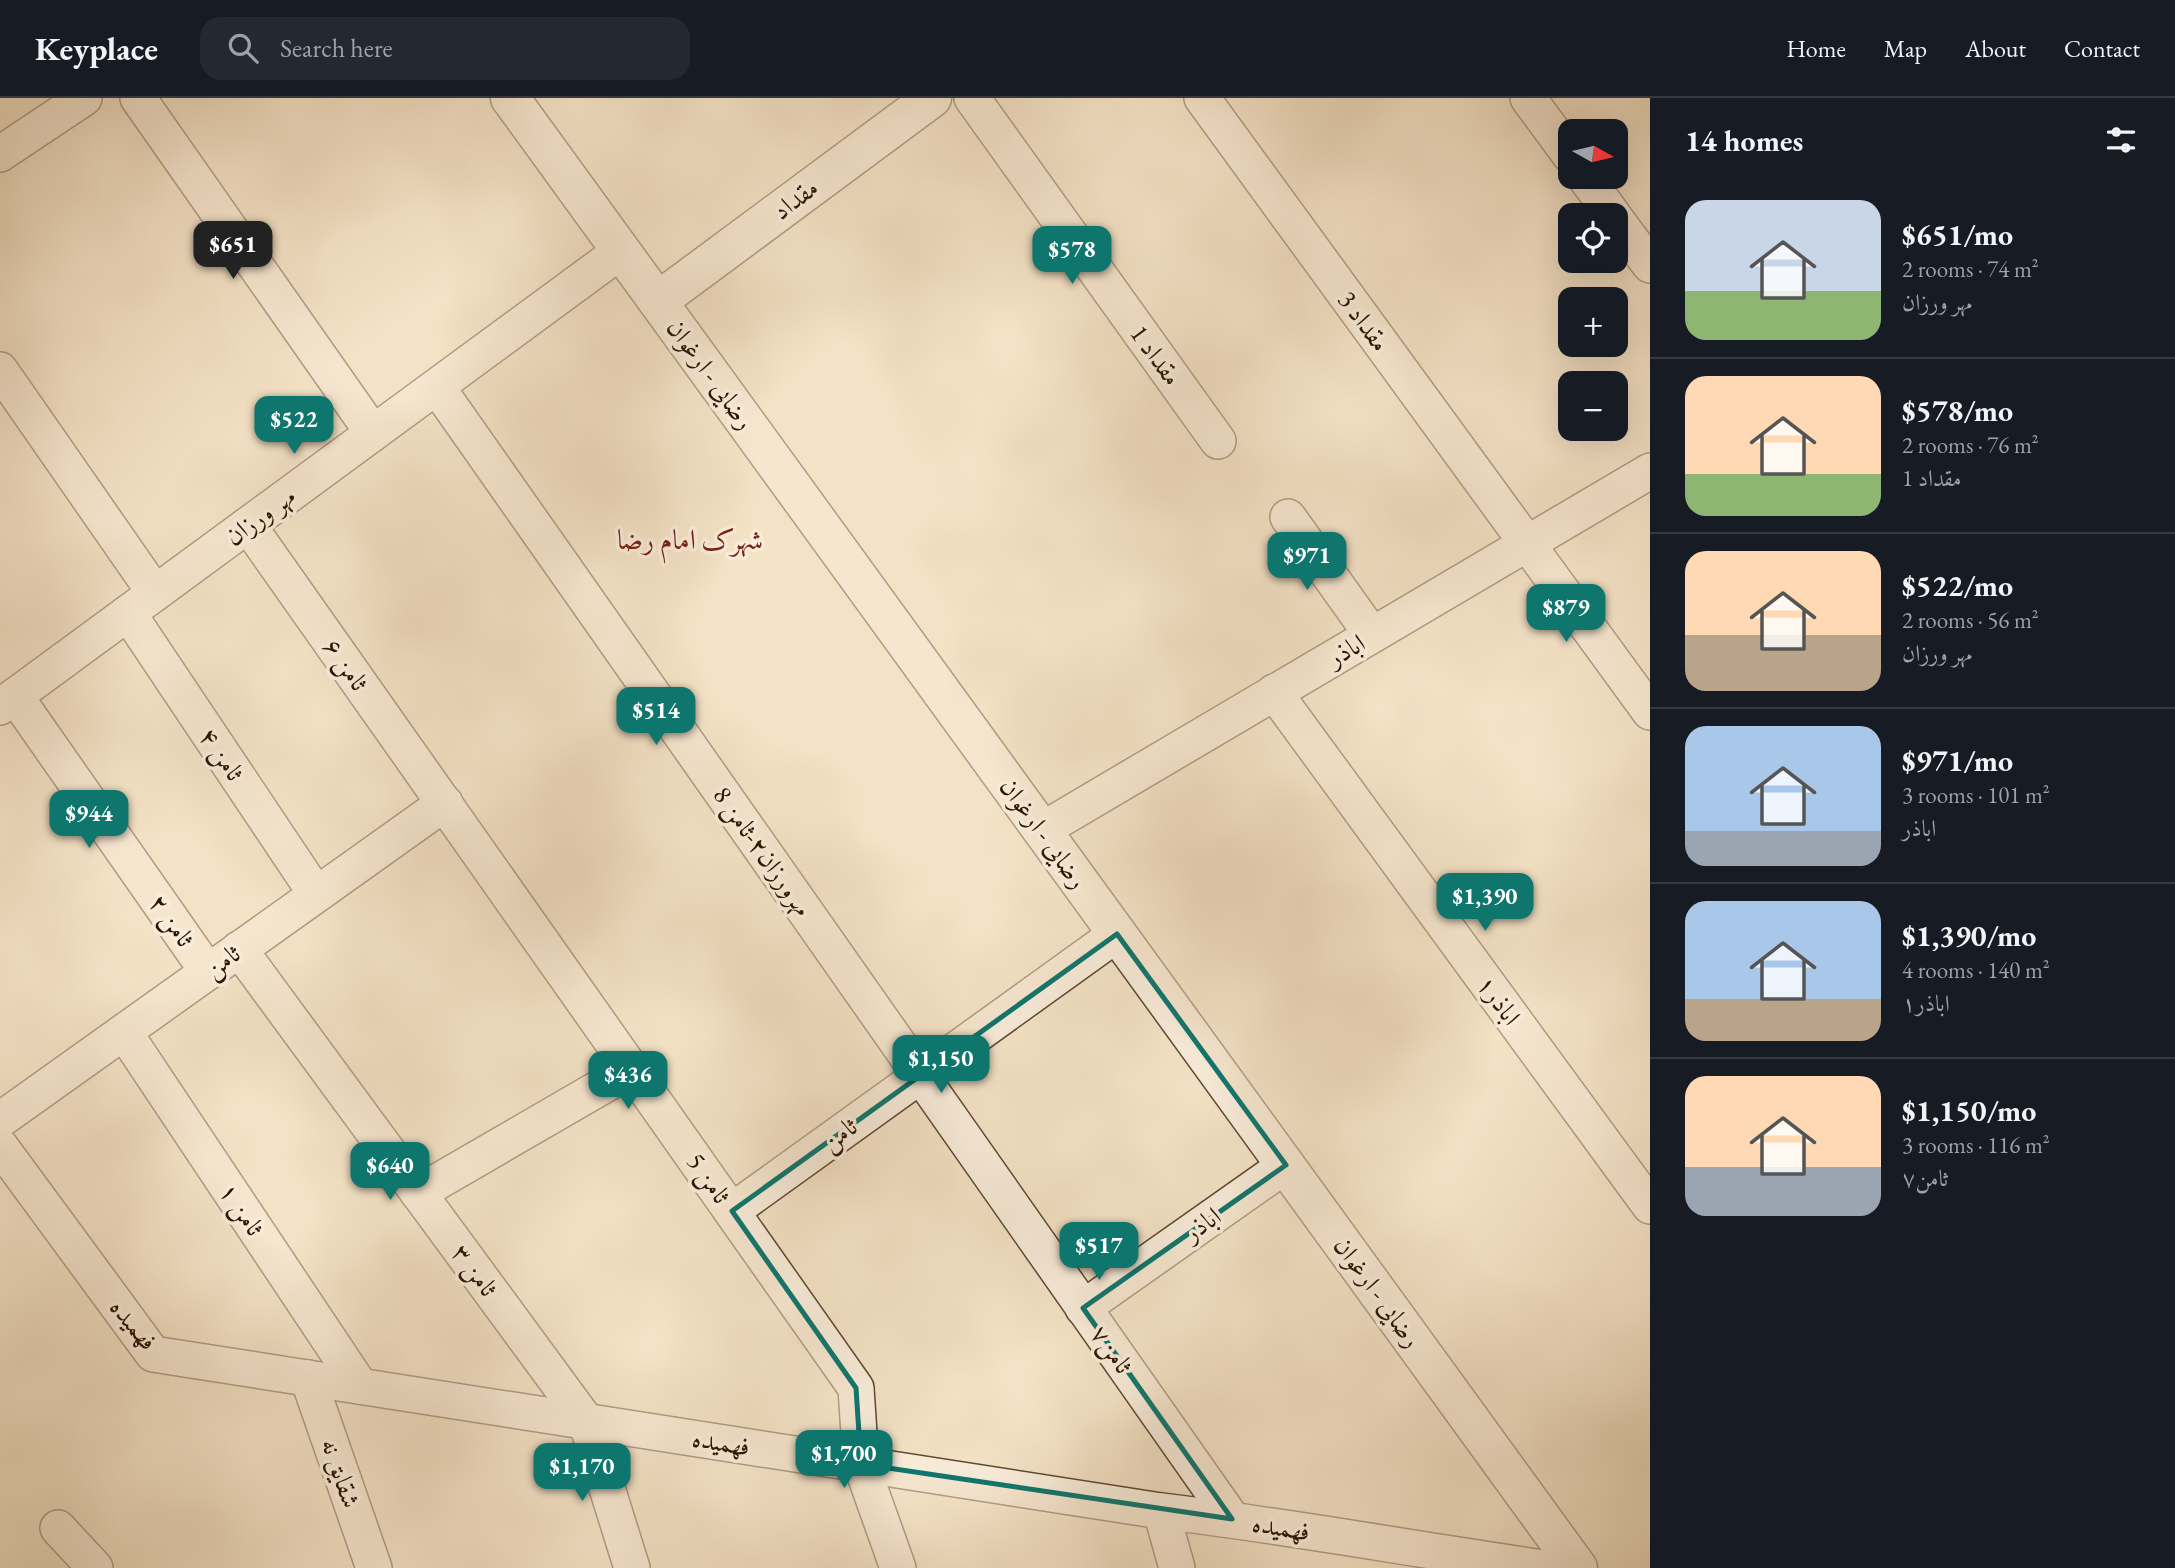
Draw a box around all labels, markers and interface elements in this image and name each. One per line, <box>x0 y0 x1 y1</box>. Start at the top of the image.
search box <box>200 17 690 80</box>
text: Keyplace <box>35 27 158 70</box>
icon: search <box>224 29 262 67</box>
text: Search here <box>280 31 393 65</box>
text: Home <box>1786 33 1846 64</box>
text: Map <box>1884 33 1927 64</box>
text: About <box>1965 33 2026 64</box>
text: Contact <box>2064 33 2140 64</box>
north arrow <box>1558 119 1628 189</box>
map controls <box>1558 119 1628 441</box>
text: 14 homes <box>1685 121 1803 160</box>
icon: filters <box>2102 121 2140 159</box>
street label: مقداد <box>765 171 825 227</box>
button: locate <box>1558 203 1628 273</box>
text: $651/mo <box>1902 215 2013 254</box>
pin: $651 <box>192 222 274 281</box>
pin: $578 <box>1031 226 1113 286</box>
icon: home <box>1741 228 1825 312</box>
text: $651 <box>209 229 257 259</box>
text: $578 <box>1048 234 1096 264</box>
text: 2 rooms · 74 m² <box>1902 254 2039 284</box>
street label: مقداد 3 <box>1330 284 1398 358</box>
button: + <box>1558 287 1628 357</box>
text: مهر ورزان <box>1902 287 1972 317</box>
street label: رضایی - ارغوان <box>659 312 763 436</box>
street label: مقداد 1 <box>1122 318 1190 392</box>
button: − <box>1558 371 1628 441</box>
text: $578/mo <box>1902 391 2013 430</box>
pin: $522 <box>253 396 335 456</box>
text: $522 <box>270 404 318 434</box>
icon: home <box>1741 404 1825 488</box>
text: 2 rooms · 76 m² <box>1902 430 2039 460</box>
text: مقداد 1 <box>1902 463 1961 493</box>
street label: مهر ورزان <box>218 479 302 553</box>
district label: شهرک امام رضا <box>617 521 763 564</box>
pin: $971 <box>1266 532 1348 592</box>
text: $971 <box>1283 540 1331 570</box>
text: $522/mo <box>1902 566 2013 605</box>
icon: home <box>1741 579 1825 663</box>
pin: $879 <box>1525 584 1607 644</box>
text: $879 <box>1542 592 1590 622</box>
text: 2 rooms · 56 m² <box>1902 605 2039 635</box>
street label: اباذر <box>1318 626 1371 676</box>
street label: ثامن ۶ <box>315 631 377 699</box>
text: مهر ورزان <box>1902 638 1972 668</box>
pin: $514 <box>615 688 697 747</box>
text: $514 <box>632 695 680 725</box>
street label: ثامن ۴ <box>191 721 253 789</box>
text: $971/mo <box>1902 741 2013 780</box>
icon: home <box>1741 754 1825 838</box>
street label: رضایی - ارغوان <box>992 771 1096 895</box>
street label: مهرورزان۲-ثامن 8 <box>705 779 820 923</box>
text: 3 rooms · 101 m² <box>1902 780 2050 810</box>
pin: $944 <box>48 790 130 850</box>
text: $944 <box>65 798 113 828</box>
text: اباذر <box>1902 813 1936 843</box>
pin: $1,390 <box>1428 874 1542 933</box>
text: $1,390 <box>1453 881 1517 911</box>
street label: ثامن ۲ <box>141 887 203 955</box>
text: $1,390/mo <box>1902 916 2036 955</box>
icon: home <box>1741 929 1825 1013</box>
street label: ثامن <box>197 936 248 986</box>
text: 4 rooms · 140 m² <box>1902 955 2050 985</box>
street label: اباذر۱ <box>1469 968 1529 1032</box>
text: اباذر۱ <box>1902 988 1950 1018</box>
pin: $1,150 <box>884 1035 998 1095</box>
text: $1,150 <box>909 1043 973 1073</box>
pin: $436 <box>587 1052 669 1111</box>
text: $436 <box>604 1059 652 1089</box>
text: $1,150/mo <box>1902 1091 2036 1130</box>
icon: home <box>1741 1104 1825 1188</box>
street label: ثامن <box>814 1109 865 1159</box>
text: 3 rooms · 116 m² <box>1902 1130 2050 1160</box>
pin: $640 <box>349 1142 431 1202</box>
street label: ثامن 5 <box>679 1146 739 1212</box>
text: $640 <box>366 1150 414 1180</box>
text: ثامن۷ <box>1902 1163 1948 1193</box>
street label: ثامن ۱ <box>211 1176 273 1244</box>
street label: اباذر <box>1174 1199 1228 1251</box>
pin: $517 <box>1058 1222 1140 1282</box>
text: $517 <box>1075 1230 1123 1260</box>
street label: رضایی - ارغوان <box>1326 1230 1430 1354</box>
street label: ثامن ۳ <box>444 1237 506 1305</box>
street label: فهمیده <box>102 1291 166 1357</box>
street label: ثامن۷ <box>1082 1318 1142 1382</box>
street label: فهمیده <box>690 1421 752 1463</box>
pin: $1,700 <box>787 1430 901 1490</box>
street label: شقایق نه <box>313 1434 369 1512</box>
text: $1,700 <box>812 1438 876 1468</box>
pin: $1,170 <box>525 1444 639 1503</box>
text: $1,170 <box>550 1451 614 1481</box>
street label: فهمیده <box>1250 1506 1312 1548</box>

